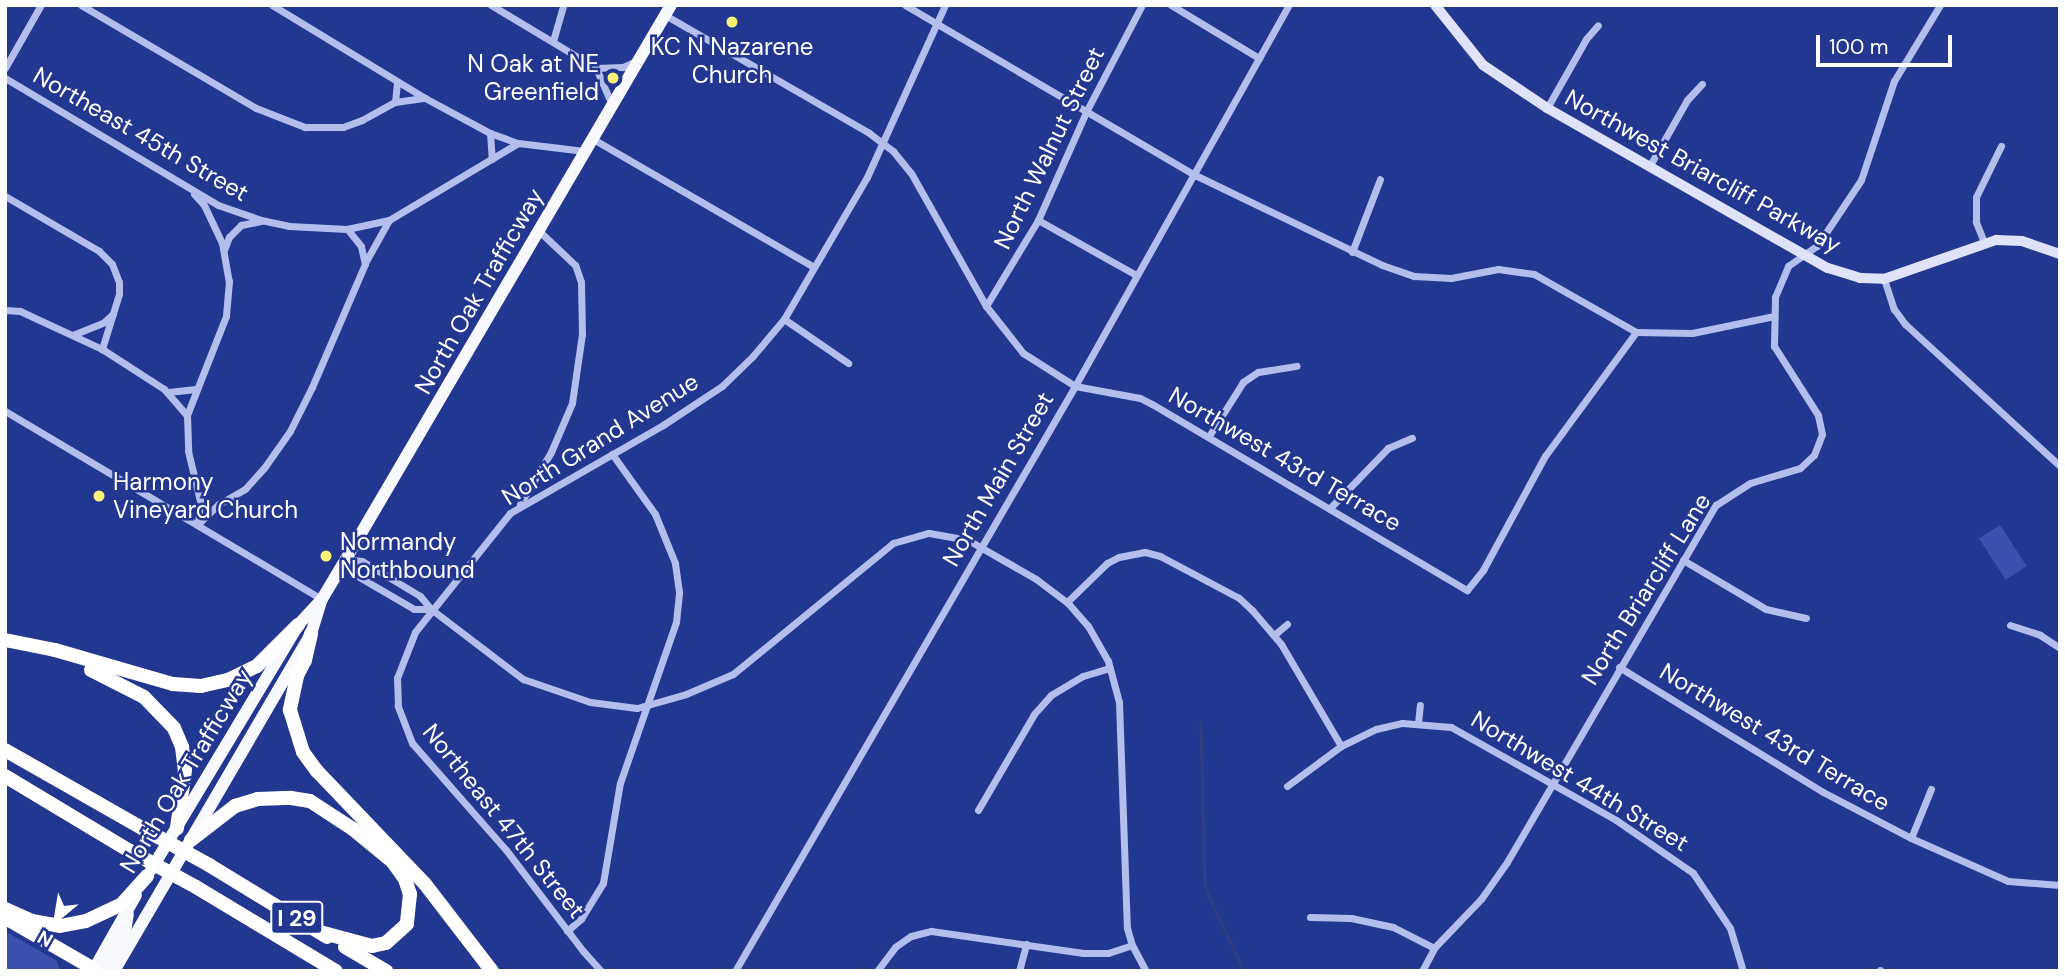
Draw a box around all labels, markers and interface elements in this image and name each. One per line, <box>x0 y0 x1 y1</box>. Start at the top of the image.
marker: KC N Nazarene Church <box>724 14 740 30</box>
scale bar <box>1820 21 1956 65</box>
place label: KC N Nazarene Church <box>651 33 813 89</box>
text: 100 m <box>1829 33 1889 61</box>
street label: North Walnut Street <box>988 42 1110 254</box>
place label: N Oak at NE Greenfield <box>467 50 599 106</box>
street label: Northeast 45th Street <box>28 61 254 207</box>
marker: N Oak at NE Greenfield <box>605 70 621 86</box>
street label: Northwest Briarcliff Parkway <box>1560 83 1846 259</box>
street label: North Oak Trafficway <box>408 183 550 399</box>
street label: North Grand Avenue <box>496 367 704 511</box>
street label: Northwest 43rd Terrace <box>1164 381 1406 537</box>
street label: North Main Street <box>936 387 1060 571</box>
place label: Harmony Vineyard Church <box>113 468 298 524</box>
marker: Harmony Vineyard Church <box>91 488 107 504</box>
street label: North Briarcliff Lane <box>1575 488 1717 690</box>
place label: Normandy Northbound <box>340 528 475 584</box>
marker: Normandy Northbound <box>318 548 334 564</box>
street label: Northwest 43rd Terrace <box>1655 657 1895 817</box>
street label: North Oak Trafficway <box>114 664 258 878</box>
street label: Northwest 44th Street <box>1466 705 1694 857</box>
street label: Northeast 47th Street <box>417 718 591 924</box>
north arrow <box>21 885 91 955</box>
road number: I 29 <box>269 898 325 937</box>
text: N <box>33 924 58 953</box>

